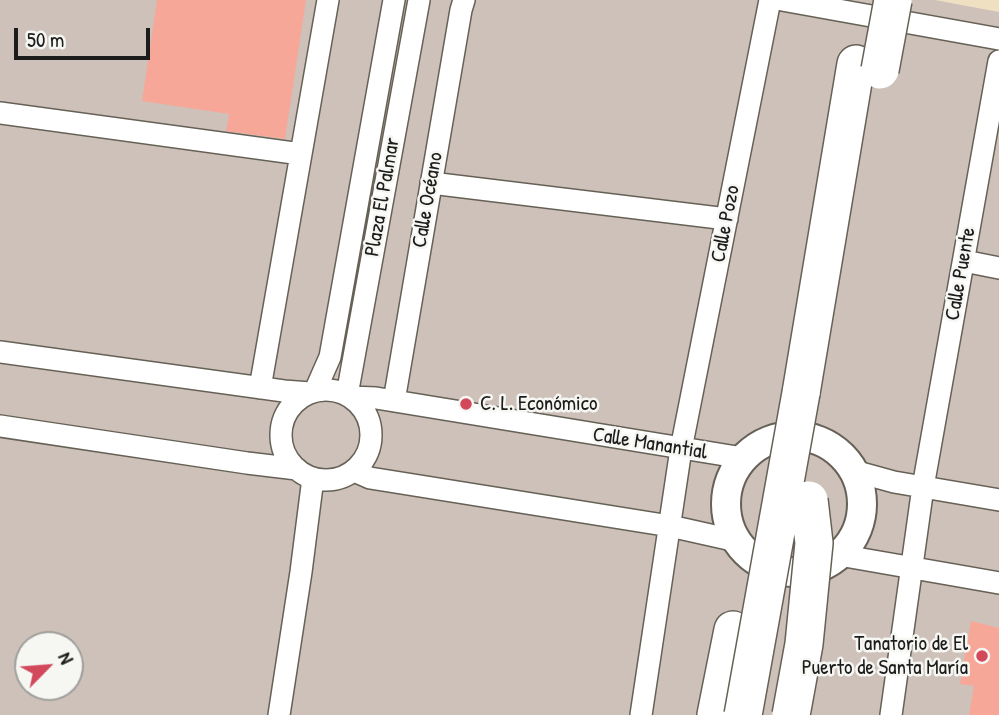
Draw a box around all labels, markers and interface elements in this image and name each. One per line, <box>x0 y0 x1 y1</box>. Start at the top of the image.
scale bar <box>18 14 154 58</box>
text: 50 m <box>27 25 64 54</box>
street label: Plaza El Palmar <box>360 136 406 258</box>
street label: Calle Océano <box>407 150 449 250</box>
street label: Calle Pozo <box>706 183 746 265</box>
street label: Calle Puente <box>940 226 982 322</box>
place label: C. L. Económico <box>480 391 597 417</box>
marker: C. L. Económico <box>458 396 474 412</box>
street label: Calle Manantial <box>591 423 709 465</box>
north arrow <box>14 631 84 701</box>
place label: Tanatorio de El Puerto de Santa María <box>802 631 968 681</box>
text: N <box>52 648 80 668</box>
marker: Tanatorio de El Puerto de Santa María <box>974 648 990 664</box>

